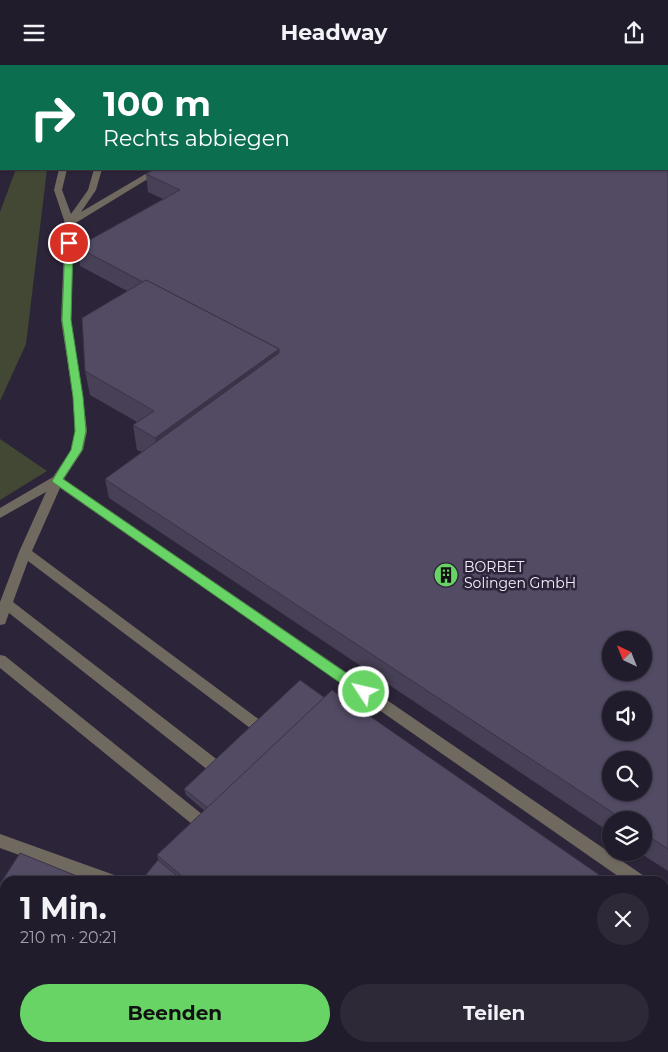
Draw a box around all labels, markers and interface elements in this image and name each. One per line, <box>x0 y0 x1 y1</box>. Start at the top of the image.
icon: menu <box>20 19 48 47</box>
text: Headway <box>281 19 387 46</box>
icon: share <box>620 19 648 47</box>
text: 100 m <box>103 82 211 125</box>
icon: right <box>20 85 85 150</box>
text: Rechts abbiegen <box>103 125 290 152</box>
pin <box>48 222 90 264</box>
icon: arrive <box>55 229 83 257</box>
place label: BORBET Solingen GmbH <box>464 558 576 592</box>
building icon: BORBET Solingen GmbH <box>433 562 459 588</box>
north arrow <box>602 631 652 681</box>
map controls <box>602 631 652 861</box>
position arrow <box>337 665 389 717</box>
button: sound <box>602 691 652 741</box>
button: search <box>602 751 652 801</box>
button: layers <box>602 811 652 861</box>
text: 1 Min. <box>20 890 107 927</box>
button: close <box>597 893 649 945</box>
text: 210 m · 20:21 <box>20 928 117 947</box>
button: Beenden <box>20 984 330 1042</box>
button: Teilen <box>340 984 649 1042</box>

